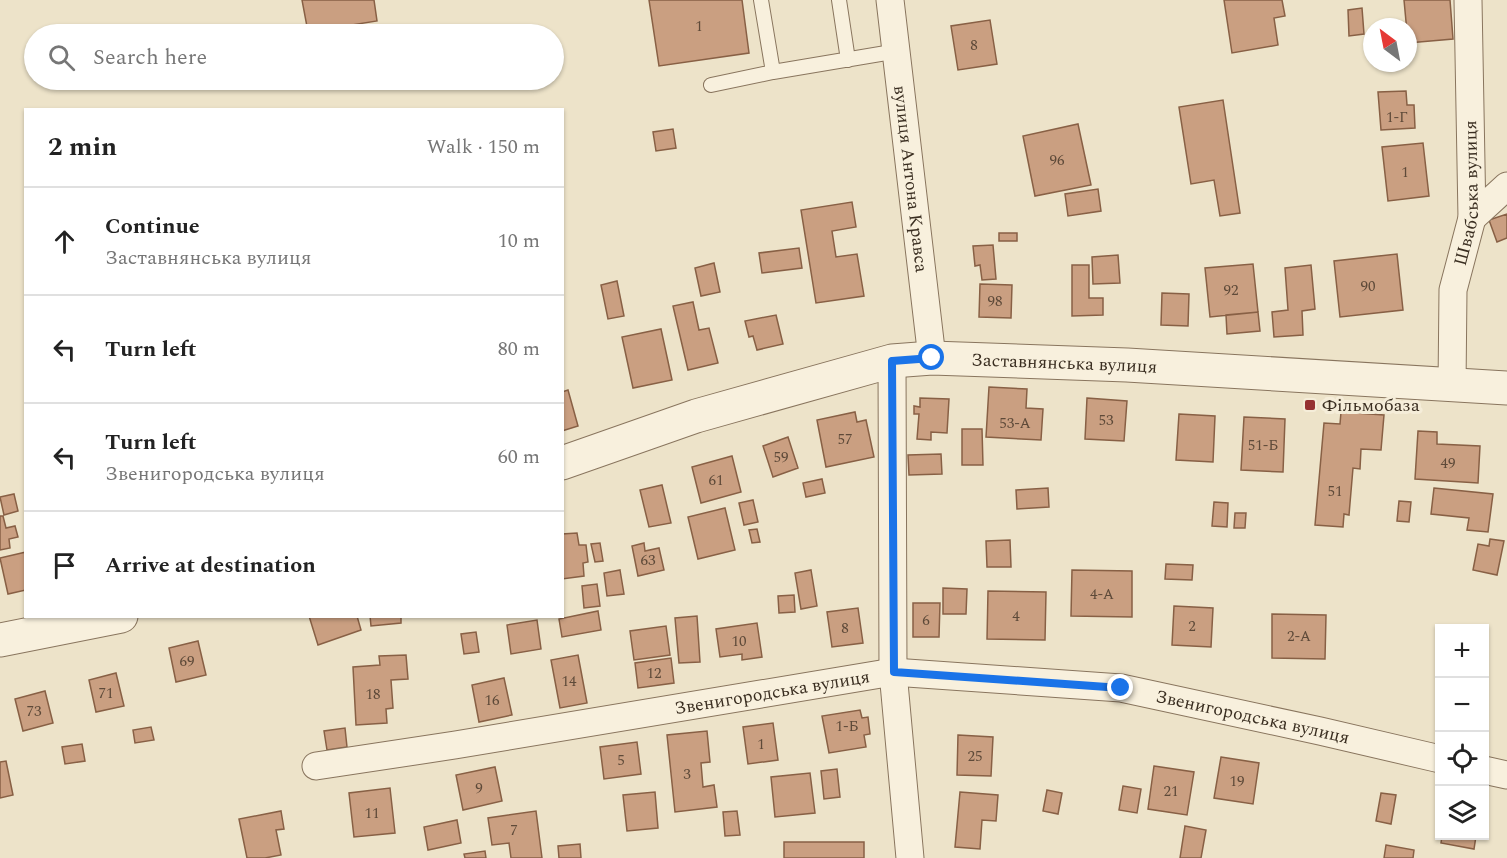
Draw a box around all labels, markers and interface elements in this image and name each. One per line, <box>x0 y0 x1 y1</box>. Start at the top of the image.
house number: 1 <box>695 15 703 38</box>
north arrow <box>1363 18 1417 72</box>
search box <box>24 24 564 90</box>
house number: 8 <box>970 34 978 57</box>
icon: search <box>45 41 78 74</box>
text: Search here <box>93 41 207 74</box>
street label: вулиця Антона Кравса <box>887 84 935 274</box>
house number: 1-Г <box>1386 106 1408 129</box>
street label: Швабська вулиця <box>1447 120 1486 269</box>
text: 2 min <box>48 127 117 167</box>
text: Walk · 150 m <box>427 132 540 162</box>
house number: 96 <box>1049 149 1065 172</box>
house number: 1 <box>1401 161 1409 184</box>
text: Continue <box>105 210 200 243</box>
icon: ahead <box>48 225 81 258</box>
text: 10 m <box>498 226 540 256</box>
text: Заставнянська вулиця <box>105 243 312 273</box>
house number: 90 <box>1360 275 1376 298</box>
house number: 92 <box>1223 279 1239 302</box>
house number: 98 <box>987 290 1003 313</box>
icon: left <box>48 333 81 366</box>
text: Turn left <box>105 333 197 366</box>
text: 80 m <box>498 334 540 364</box>
route start <box>918 344 944 370</box>
street label: Заставнянська вулиця <box>971 346 1158 380</box>
place label: Фільмобаза <box>1322 392 1420 419</box>
marker: Фільмобаза <box>1303 398 1317 412</box>
house number: 53 <box>1098 409 1114 432</box>
house number: 53-А <box>999 412 1031 435</box>
text: Turn left <box>105 426 197 459</box>
house number: 57 <box>837 428 853 451</box>
house number: 51-Б <box>1248 434 1278 457</box>
icon: left <box>48 441 81 474</box>
text: 60 m <box>498 442 540 472</box>
house number: 59 <box>773 446 789 469</box>
house number: 49 <box>1440 452 1456 475</box>
text: Звенигородська вулиця <box>105 459 325 489</box>
house number: 61 <box>708 469 724 492</box>
house number: 51 <box>1327 480 1343 503</box>
icon: arrive <box>48 549 81 582</box>
text: Arrive at destination <box>105 549 316 582</box>
house number: 63 <box>640 549 656 572</box>
house number: 4-А <box>1090 583 1114 606</box>
house number: 4 <box>1012 605 1020 628</box>
house number: 6 <box>922 609 930 632</box>
house number: 2 <box>1188 615 1196 638</box>
house number: 8 <box>841 617 849 640</box>
map controls <box>1435 624 1489 840</box>
button: + <box>1435 624 1489 678</box>
house number: 2-А <box>1287 625 1311 648</box>
house number: 10 <box>731 630 747 653</box>
house number: 69 <box>179 650 195 673</box>
house number: 12 <box>646 662 662 685</box>
street label: Звенигородська вулиця <box>672 663 872 722</box>
house number: 14 <box>561 670 577 693</box>
route end <box>1107 674 1133 700</box>
button: − <box>1435 678 1489 732</box>
house number: 71 <box>98 682 114 705</box>
street label: Звенигородська вулиця <box>1153 682 1352 751</box>
house number: 18 <box>365 683 381 706</box>
house number: 16 <box>484 689 500 712</box>
house number: 73 <box>26 700 42 723</box>
house number: 1-Б <box>835 715 859 738</box>
button: locate <box>1435 732 1489 786</box>
house number: 1 <box>757 733 765 756</box>
house number: 25 <box>967 745 983 768</box>
house number: 5 <box>617 749 625 772</box>
house number: 3 <box>683 763 691 786</box>
house number: 19 <box>1229 770 1245 793</box>
house number: 9 <box>475 777 483 800</box>
house number: 21 <box>1163 780 1179 803</box>
button: layers <box>1435 786 1489 840</box>
house number: 11 <box>364 802 380 825</box>
house number: 7 <box>510 819 518 842</box>

